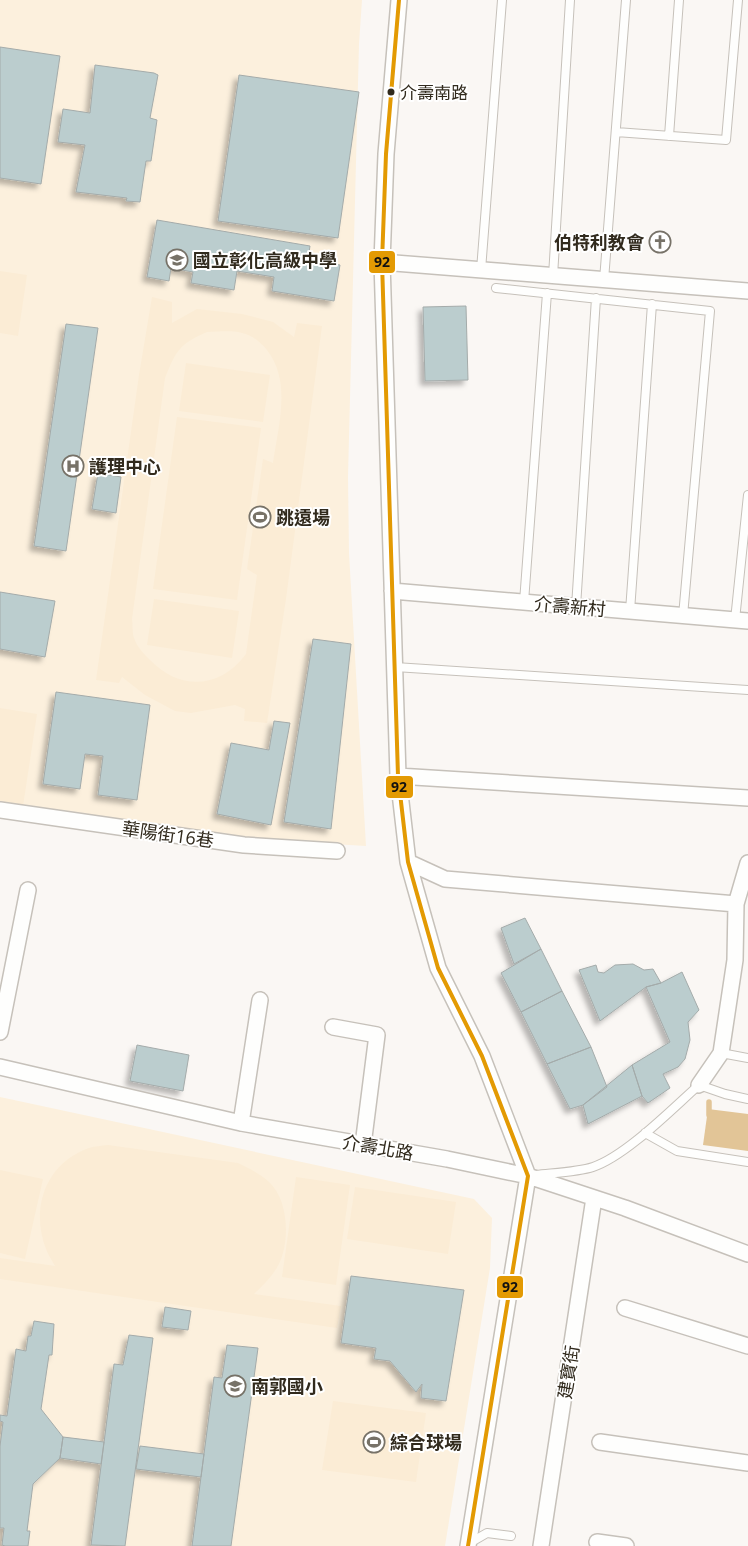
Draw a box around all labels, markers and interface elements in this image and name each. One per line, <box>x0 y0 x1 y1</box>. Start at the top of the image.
place label: 介壽南路 <box>400 81 468 104</box>
marker: 介壽南路 <box>386 87 396 97</box>
place label: 伯特利教會 <box>554 230 645 254</box>
church icon: 伯特利教會 <box>648 230 672 254</box>
school or university icon: 國立彰化高級中學 <box>165 248 189 272</box>
place label: 國立彰化高級中學 <box>193 248 337 272</box>
line badge: 92 <box>368 250 396 274</box>
text: 92 <box>374 252 390 271</box>
hospital icon: 護理中心 <box>61 454 85 478</box>
place label: 護理中心 <box>89 454 161 478</box>
sports icon: 跳遠場 <box>248 505 272 529</box>
place label: 跳遠場 <box>276 505 330 529</box>
street label: 介壽新村 <box>533 591 607 621</box>
line badge: 92 <box>385 775 414 799</box>
text: 92 <box>391 777 407 796</box>
street label: 華陽街16巷 <box>120 816 216 852</box>
street label: 介壽北路 <box>340 1129 416 1165</box>
line badge: 92 <box>496 1275 524 1299</box>
text: 92 <box>502 1277 518 1296</box>
street label: 建寶街 <box>552 1343 584 1401</box>
school or university icon: 南郭國小 <box>223 1374 247 1398</box>
place label: 南郭國小 <box>251 1374 323 1398</box>
sports icon: 綜合球場 <box>362 1430 386 1454</box>
place label: 綜合球場 <box>390 1430 462 1454</box>

